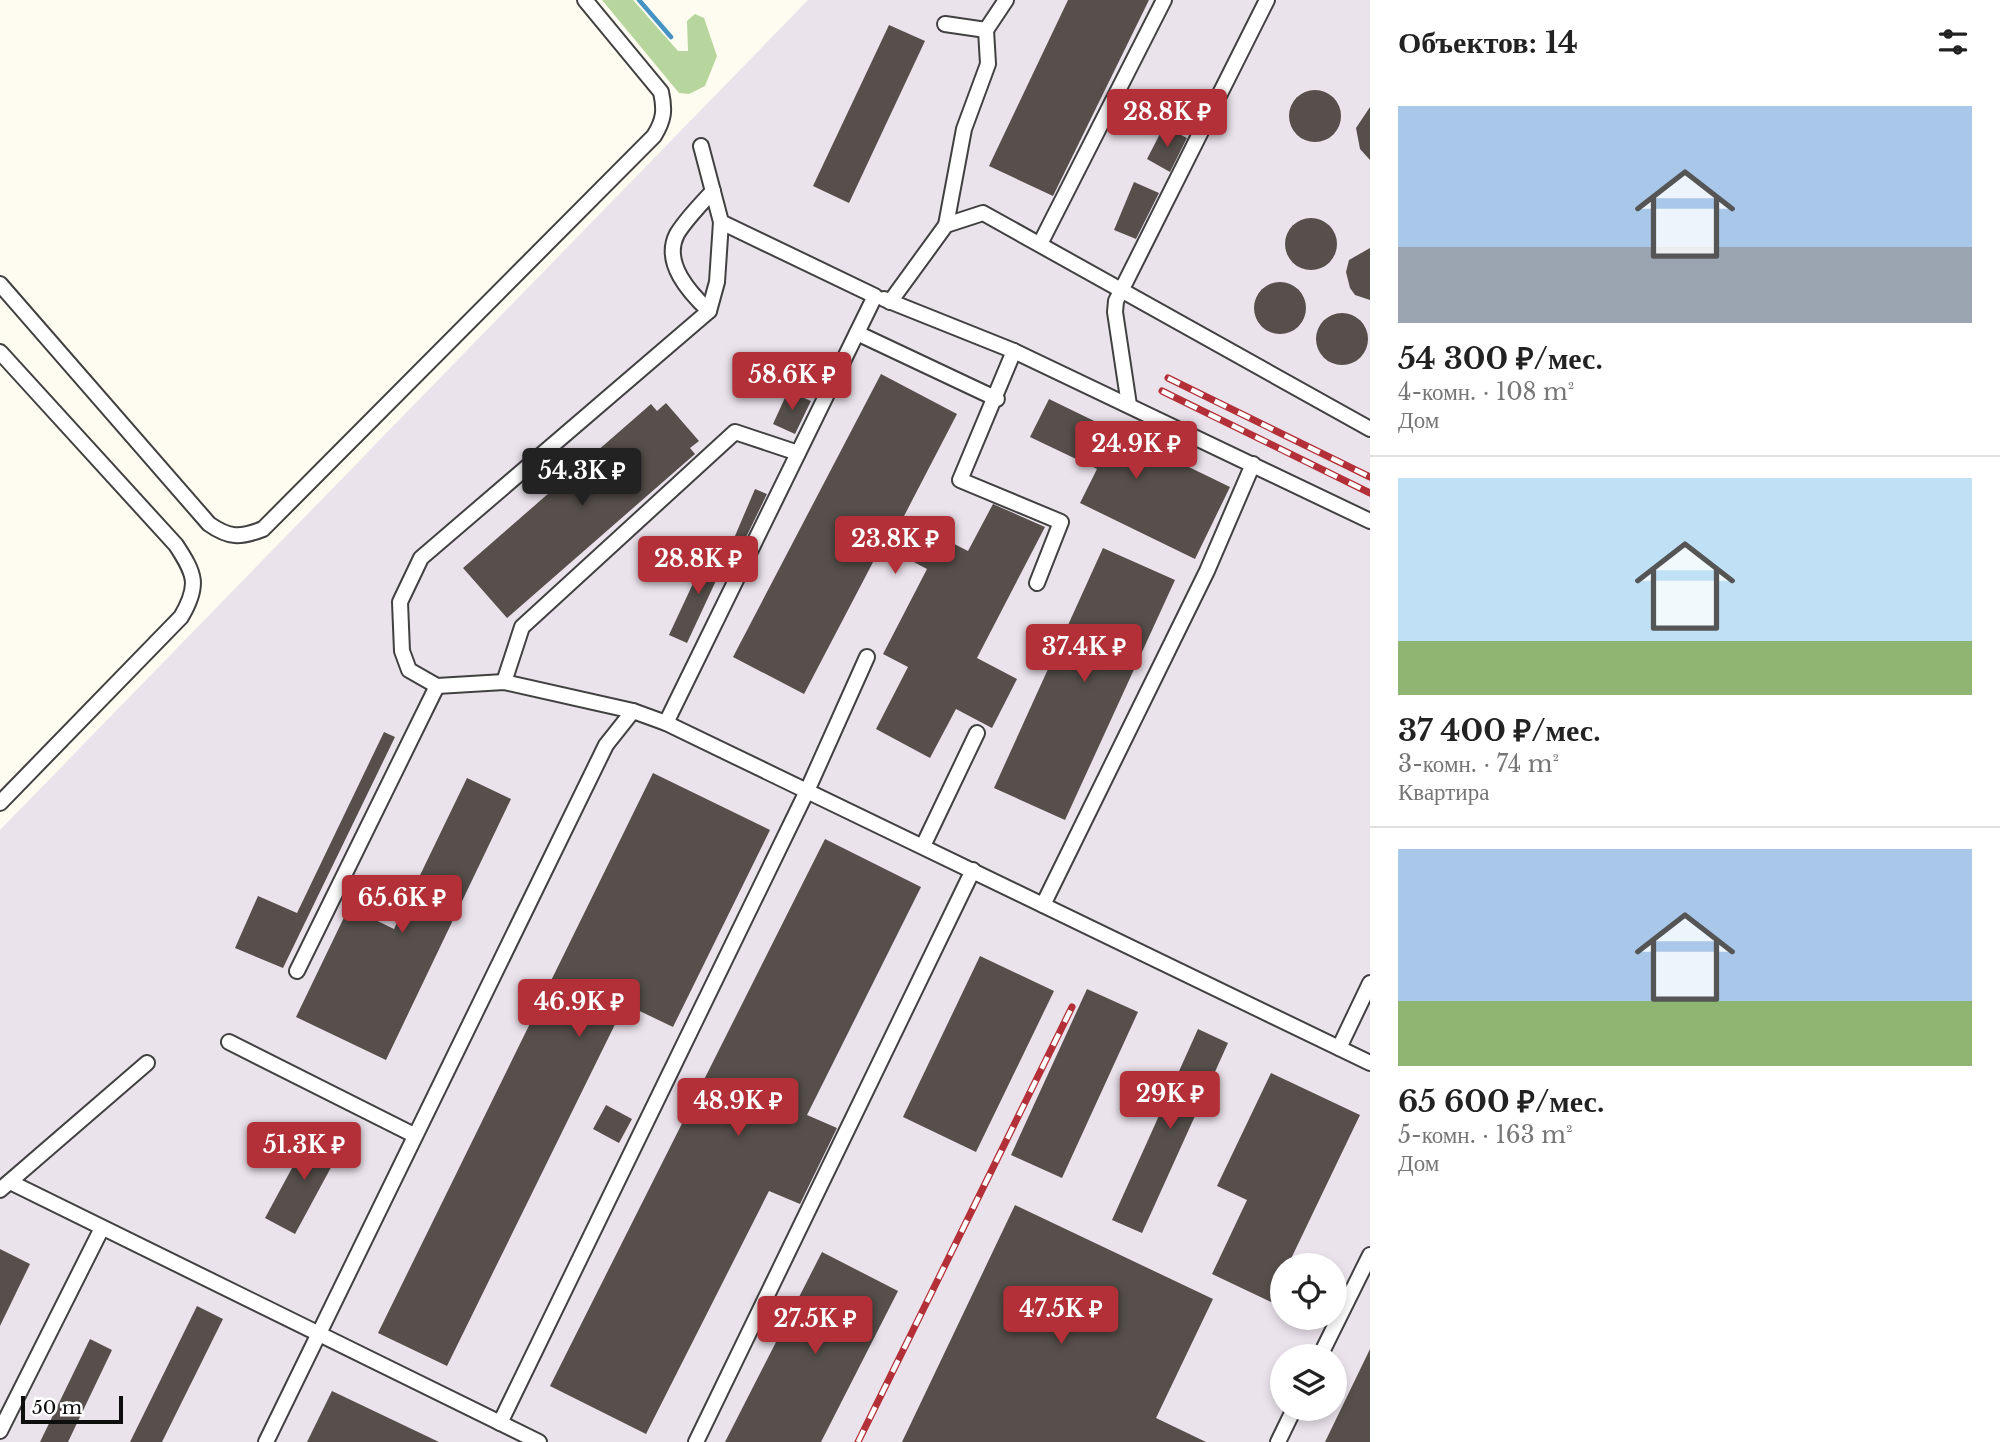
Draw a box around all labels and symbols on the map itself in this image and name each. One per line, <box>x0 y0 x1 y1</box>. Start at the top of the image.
pin: 28.8K ₽ <box>1102 90 1232 149</box>
pin: 58.6K ₽ <box>727 352 857 412</box>
pin: 24.9K ₽ <box>1071 421 1201 481</box>
pin: 54.3K ₽ <box>517 448 647 508</box>
pin: 23.8K ₽ <box>830 516 960 576</box>
pin: 28.8K ₽ <box>633 536 763 596</box>
pin: 37.4K ₽ <box>1019 624 1149 684</box>
pin: 65.6K ₽ <box>337 876 467 935</box>
pin: 46.9K ₽ <box>514 979 644 1039</box>
pin: 29K ₽ <box>1121 1072 1219 1131</box>
pin: 48.9K ₽ <box>673 1078 803 1138</box>
pin: 51.3K ₽ <box>239 1122 369 1182</box>
pin: 47.5K ₽ <box>996 1286 1126 1346</box>
pin: 27.5K ₽ <box>750 1296 880 1356</box>
scale bar <box>21 1393 122 1425</box>

